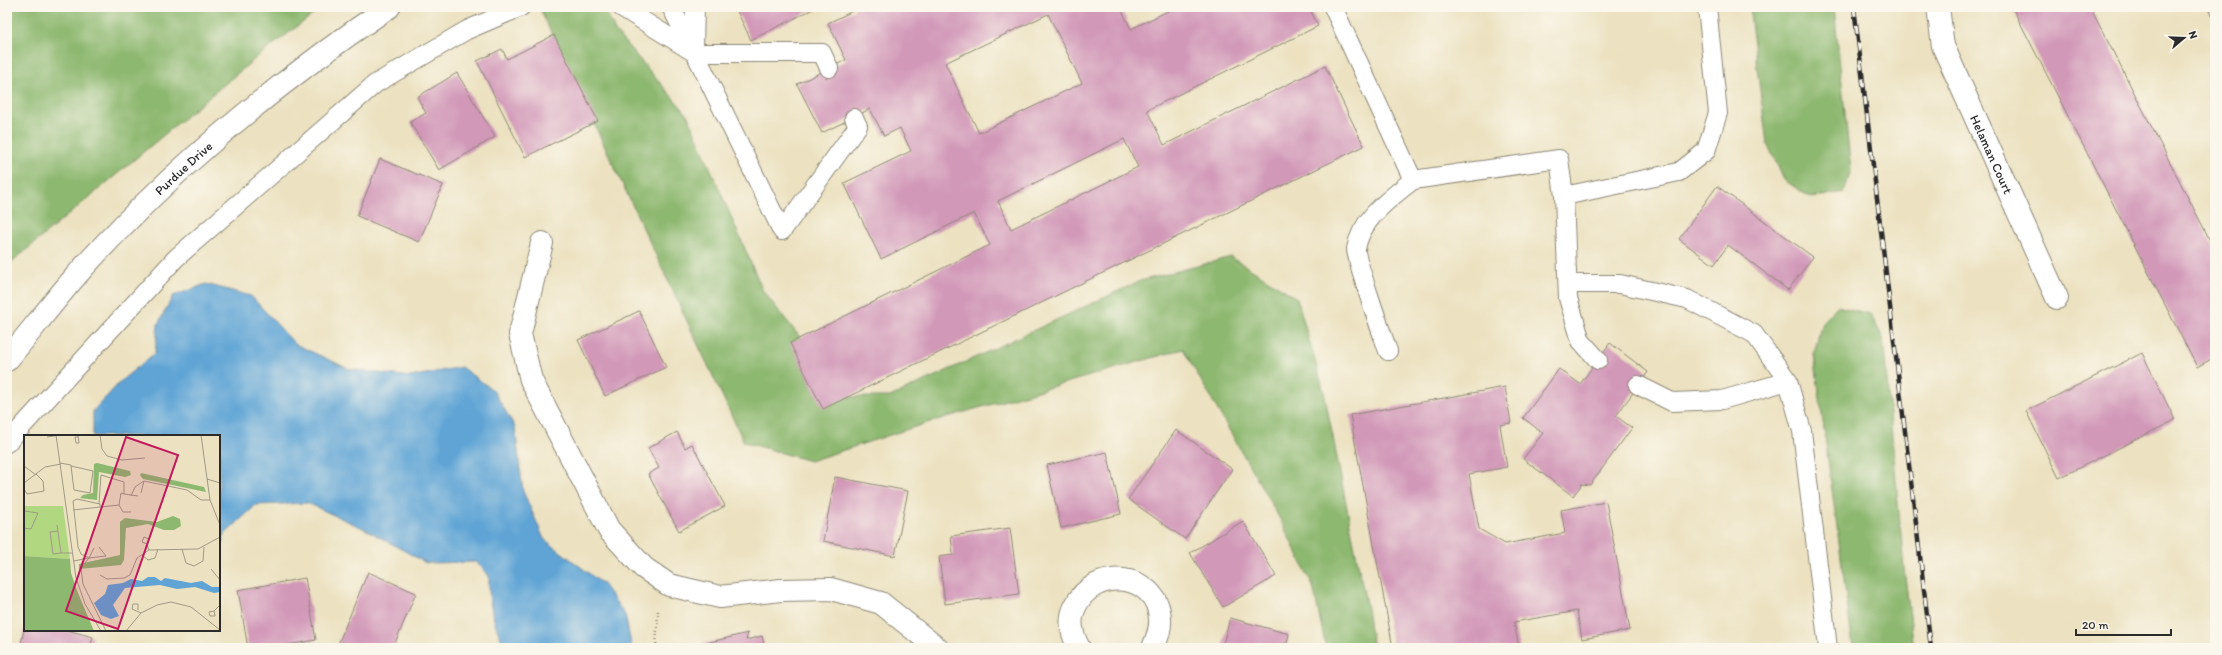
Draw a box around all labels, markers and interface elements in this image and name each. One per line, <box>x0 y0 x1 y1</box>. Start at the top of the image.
north arrow <box>2164 18 2204 58</box>
text: N <box>2186 29 2200 41</box>
street label: Helaman Court <box>1968 112 2016 196</box>
street label: Purdue Drive <box>151 138 215 198</box>
inset map <box>24 435 220 631</box>
scale bar <box>2076 611 2171 637</box>
text: 20 m <box>2082 618 2109 632</box>

